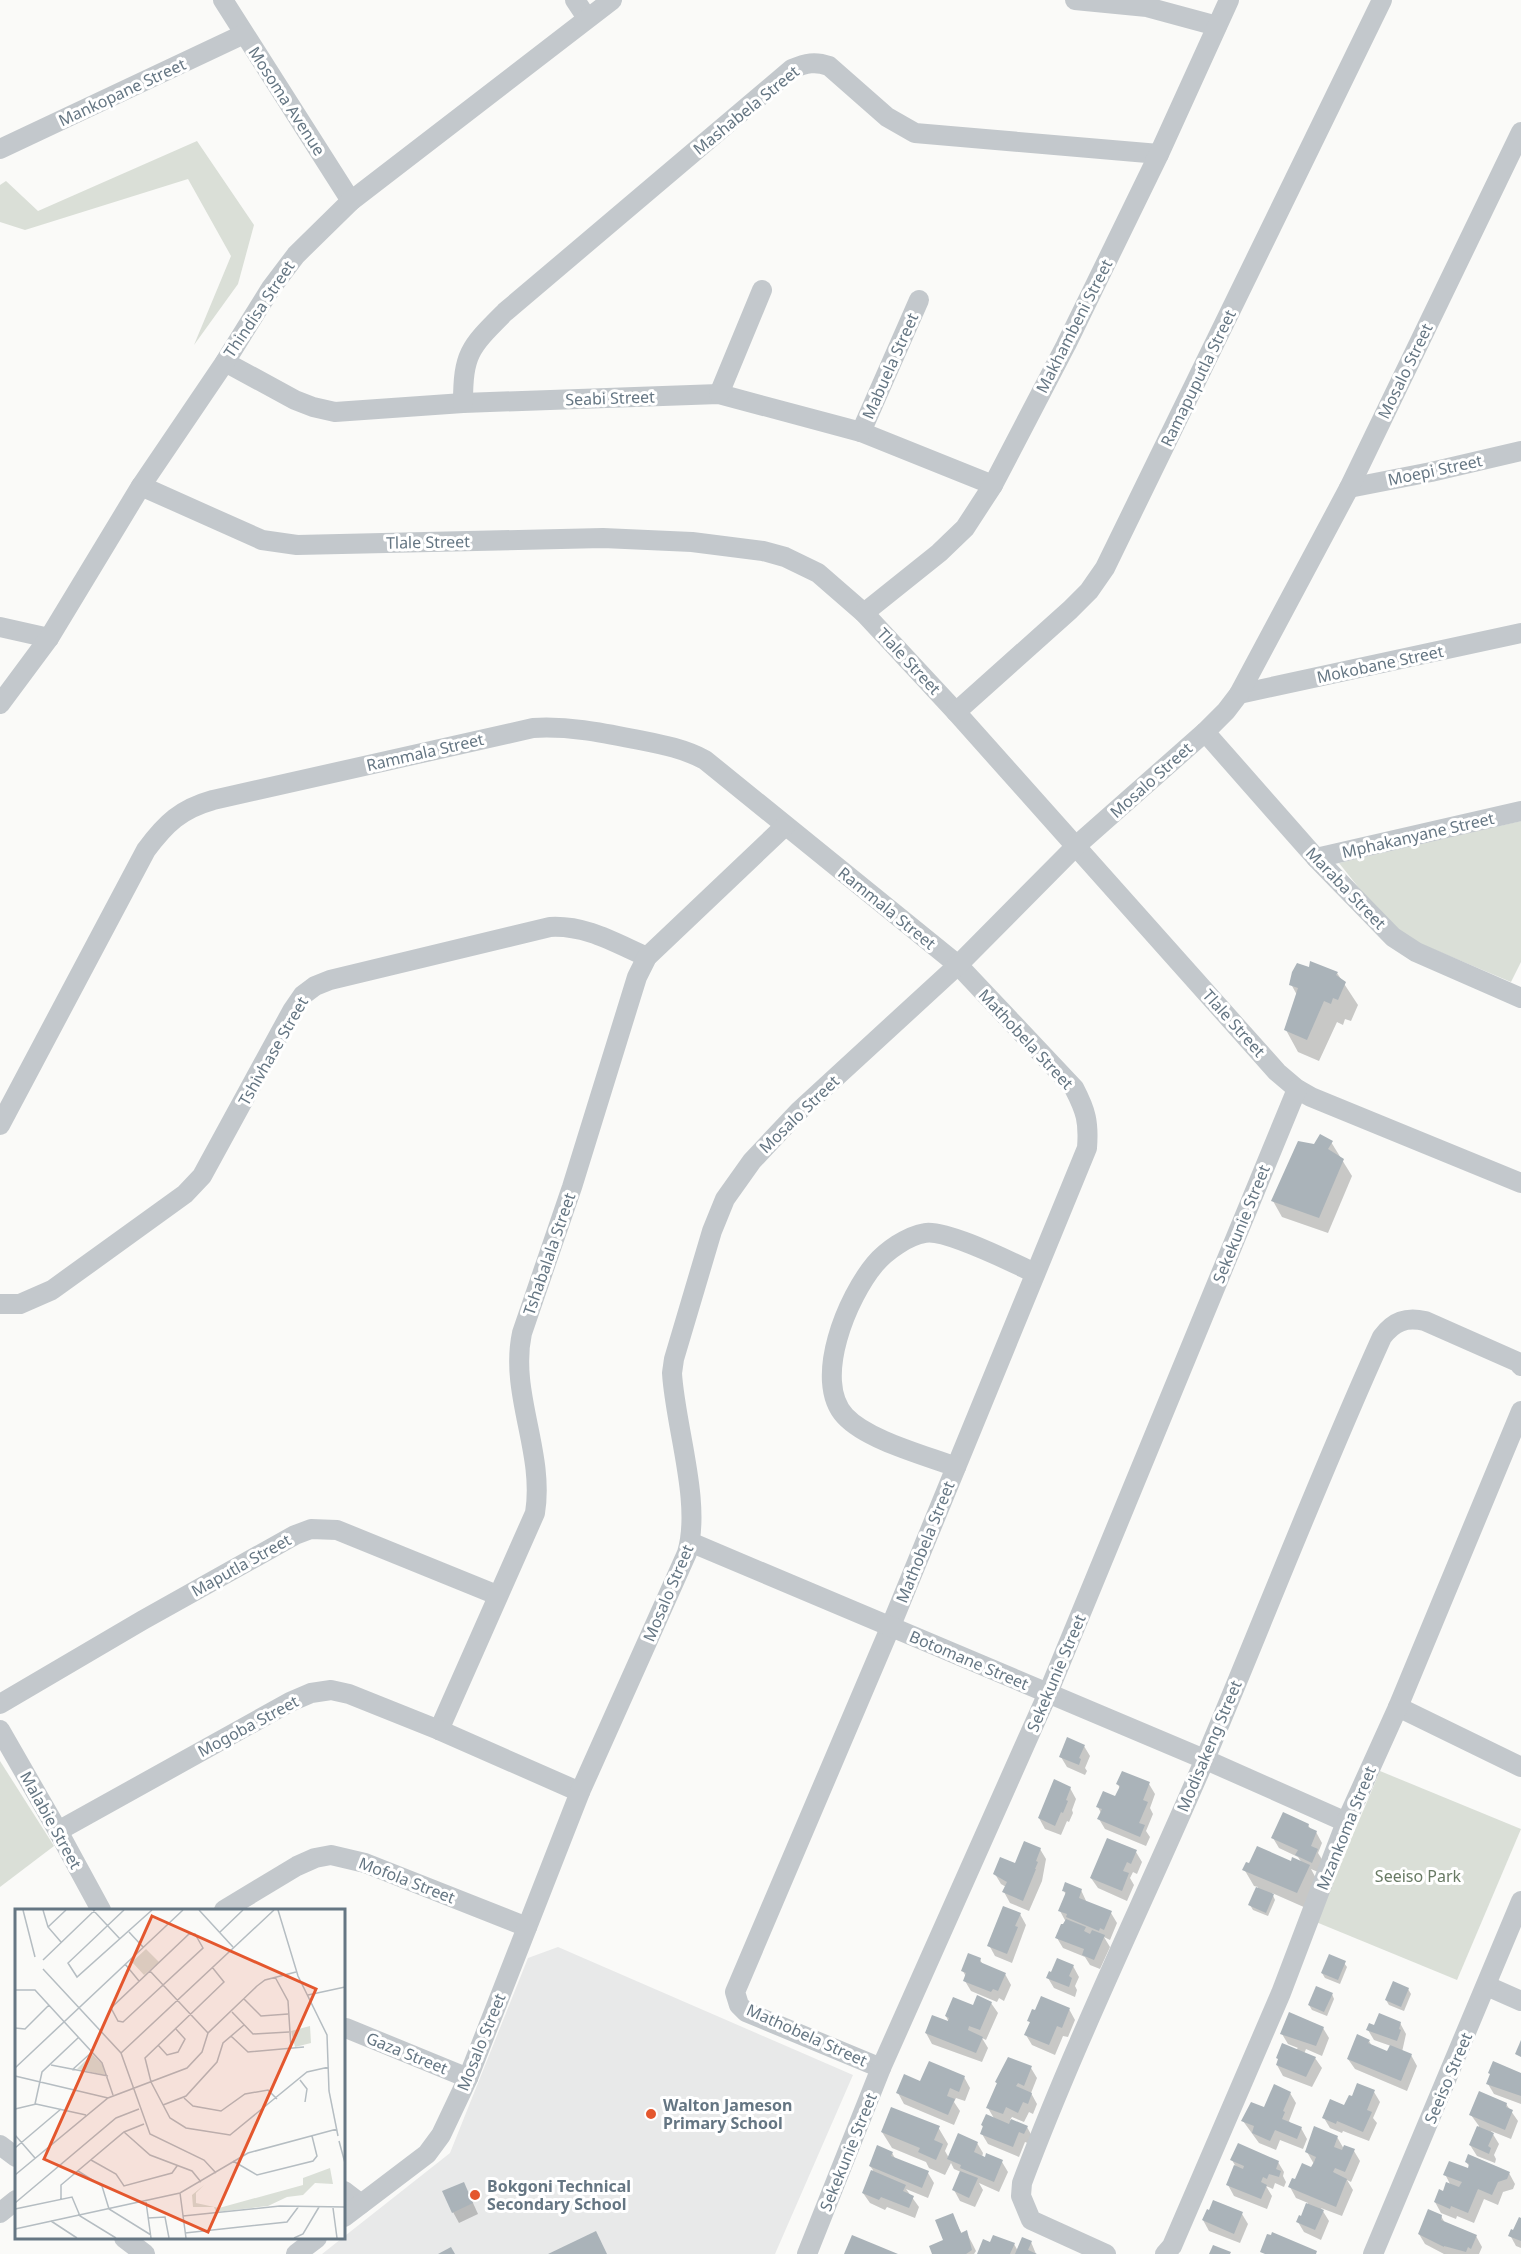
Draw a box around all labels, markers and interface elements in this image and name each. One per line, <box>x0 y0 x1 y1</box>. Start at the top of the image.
street label: Mosoma Avenue <box>244 42 330 160</box>
street label: Mankopane Street <box>55 53 189 131</box>
street label: Mashabela Street <box>688 60 804 160</box>
street label: Makhambeni Street <box>1031 255 1117 397</box>
street label: Thindisa Street <box>218 256 300 362</box>
street label: Ramapuputla Street <box>1155 306 1241 450</box>
street label: Mabuela Street <box>857 309 923 423</box>
street label: Mosalo Street <box>1372 319 1438 422</box>
street label: Seabi Street <box>565 385 655 411</box>
street label: Moepi Street <box>1386 449 1484 491</box>
street label: Tlale Street <box>386 530 470 554</box>
street label: Tlale Street <box>872 623 946 699</box>
street label: Mokobane Street <box>1315 640 1446 688</box>
street label: Rammala Street <box>364 728 486 776</box>
street label: Mosalo Street <box>1105 737 1197 823</box>
street label: Mphakanyane Street <box>1340 807 1496 863</box>
street label: Maraba Street <box>1301 842 1391 934</box>
street label: Rammala Street <box>834 862 941 954</box>
street label: Mathobela Street <box>974 984 1078 1094</box>
street label: Tlale Street <box>1198 984 1270 1062</box>
street label: Tshivhase Street <box>233 992 313 1109</box>
street label: Mosalo Street <box>754 1070 844 1158</box>
street label: Sekekunie Street <box>1207 1161 1275 1286</box>
street label: Tshabalala Street <box>518 1190 580 1318</box>
street label: Mathobela Street <box>891 1478 960 1606</box>
street label: Maputla Street <box>187 1528 295 1602</box>
street label: Mosalo Street <box>638 1541 698 1645</box>
street label: Sekekunie Street <box>1021 1611 1091 1735</box>
street label: Botomane Street <box>906 1625 1032 1695</box>
street label: Modisakeng Street <box>1171 1677 1247 1815</box>
street label: Mogoba Street <box>194 1690 303 1762</box>
street label: Mzankoma Street <box>1311 1763 1381 1893</box>
street label: Malabie Street <box>15 1767 87 1873</box>
street label: Mofola Street <box>356 1852 458 1909</box>
park label: Seeiso Park <box>1375 1865 1462 1887</box>
inset map <box>15 1909 345 2239</box>
street label: Mosalo Street <box>451 1990 511 2094</box>
street label: Mathobela Street <box>743 1999 871 2072</box>
street label: Gaza Street <box>363 2027 451 2079</box>
street label: Seeiso Street <box>1419 2029 1477 2127</box>
street label: Sekekunie Street <box>814 2089 882 2214</box>
place label: Walton Jameson Primary School <box>663 2094 792 2134</box>
marker: Walton Jameson Primary School <box>644 2107 658 2121</box>
place label: Bokgoni Technical Secondary School <box>487 2175 631 2215</box>
marker: Bokgoni Technical Secondary School <box>468 2188 482 2202</box>

